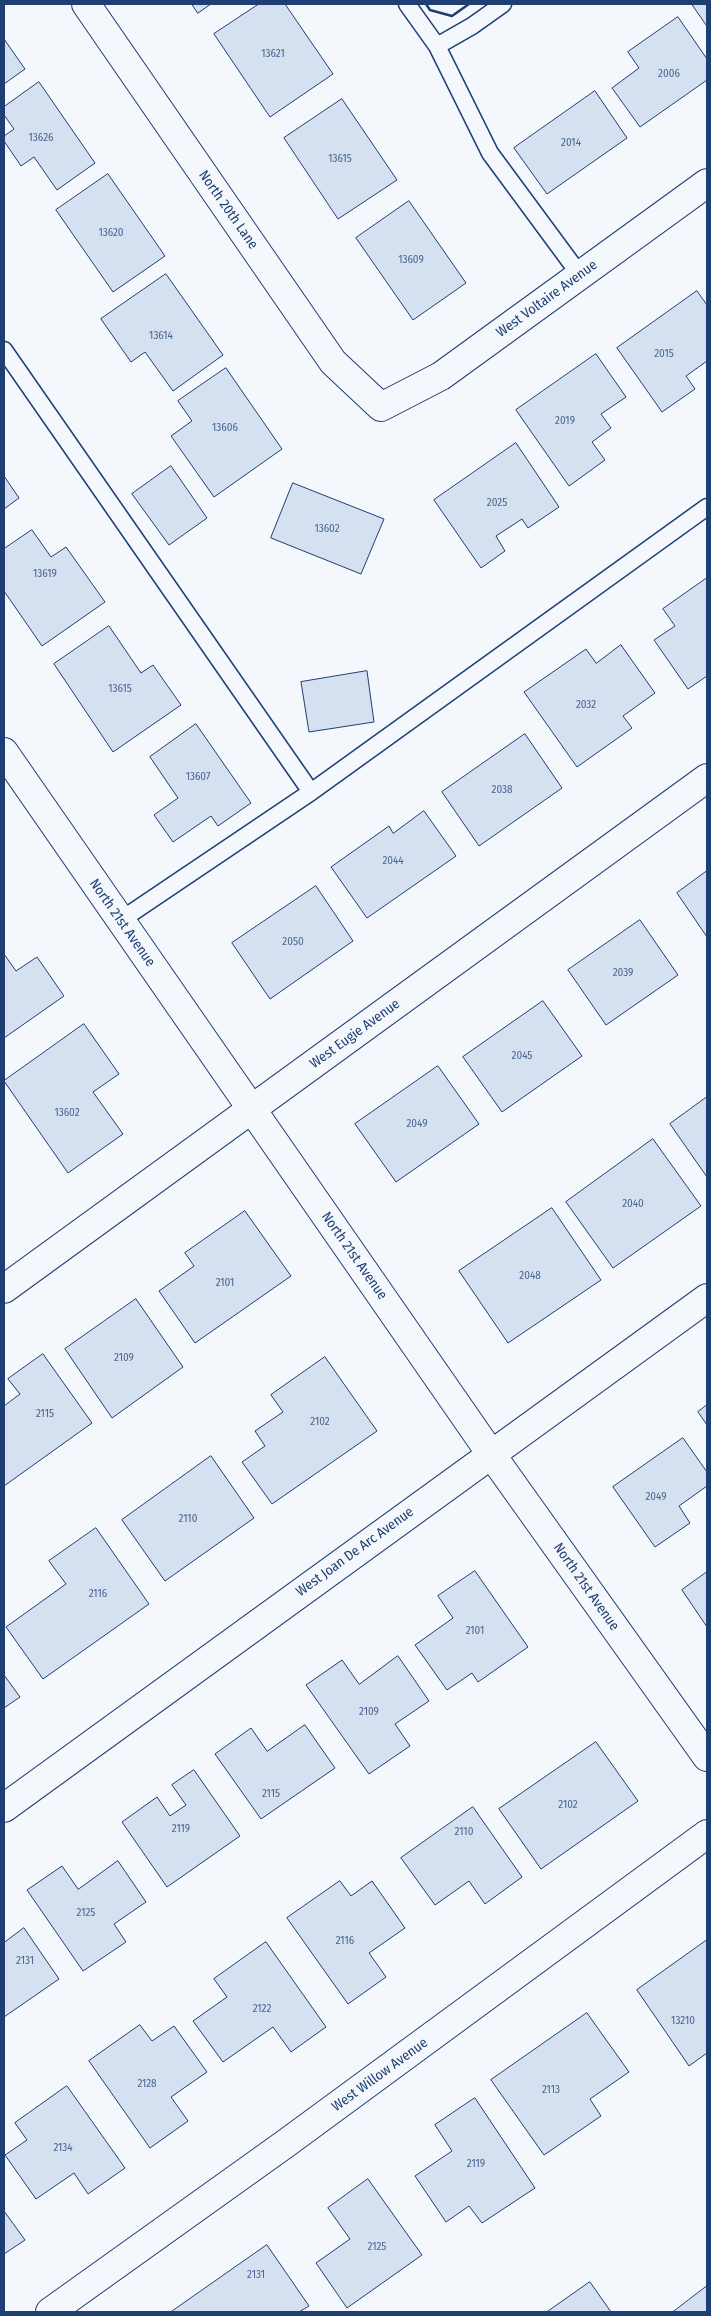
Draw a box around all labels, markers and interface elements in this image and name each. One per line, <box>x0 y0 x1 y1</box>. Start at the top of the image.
house number: 13621 <box>261 47 285 61</box>
house number: 2006 <box>658 67 680 81</box>
house number: 13626 <box>29 131 53 145</box>
house number: 2014 <box>561 136 581 150</box>
house number: 13615 <box>328 152 352 166</box>
street label: North 20th Lane <box>195 168 261 252</box>
house number: 13620 <box>98 226 124 240</box>
house number: 13609 <box>398 253 424 267</box>
street label: West Voltaire Avenue <box>493 257 601 341</box>
house number: 13614 <box>149 329 173 343</box>
house number: 2015 <box>654 347 674 361</box>
house number: 2019 <box>555 414 575 428</box>
house number: 13606 <box>212 421 238 435</box>
house number: 2025 <box>487 496 507 510</box>
house number: 13602 <box>314 522 340 536</box>
house number: 13619 <box>33 567 57 581</box>
house number: 13615 <box>108 682 132 696</box>
house number: 2032 <box>576 698 596 712</box>
house number: 13607 <box>186 770 210 784</box>
house number: 2038 <box>492 783 512 797</box>
house number: 2044 <box>382 854 404 868</box>
street label: North 21st Avenue <box>86 876 158 970</box>
house number: 2050 <box>282 935 304 949</box>
house number: 2039 <box>613 966 633 980</box>
street label: West Eugie Avenue <box>307 996 403 1072</box>
house number: 2045 <box>512 1049 532 1063</box>
house number: 13602 <box>54 1106 80 1120</box>
house number: 2049 <box>406 1117 428 1131</box>
house number: 2040 <box>622 1197 644 1211</box>
street label: North 21st Avenue <box>318 1209 390 1303</box>
house number: 2048 <box>519 1269 541 1283</box>
house number: 2101 <box>216 1276 234 1290</box>
house number: 2109 <box>114 1351 134 1365</box>
house number: 2115 <box>36 1407 54 1421</box>
house number: 2102 <box>310 1415 330 1429</box>
house number: 2049 <box>645 1490 667 1504</box>
street label: West Joan De Arc Avenue <box>293 1504 417 1600</box>
house number: 2110 <box>179 1512 197 1526</box>
street label: North 21st Avenue <box>550 1540 622 1634</box>
house number: 2116 <box>89 1587 107 1601</box>
house number: 2101 <box>466 1624 484 1638</box>
house number: 2109 <box>359 1705 379 1719</box>
house number: 2115 <box>262 1787 280 1801</box>
house number: 2102 <box>558 1798 578 1812</box>
house number: 2119 <box>172 1822 190 1836</box>
house number: 2110 <box>455 1825 473 1839</box>
house number: 2125 <box>77 1906 95 1920</box>
house number: 2116 <box>336 1934 354 1948</box>
house number: 2131 <box>16 1954 34 1968</box>
house number: 2122 <box>253 2002 271 2016</box>
house number: 13210 <box>671 2014 695 2028</box>
street label: West Willow Avenue <box>329 2035 431 2115</box>
house number: 2128 <box>137 2077 157 2091</box>
house number: 2113 <box>542 2083 560 2097</box>
house number: 2134 <box>53 2141 73 2155</box>
house number: 2119 <box>467 2157 485 2171</box>
house number: 2125 <box>368 2240 386 2254</box>
house number: 2131 <box>247 2268 265 2282</box>

